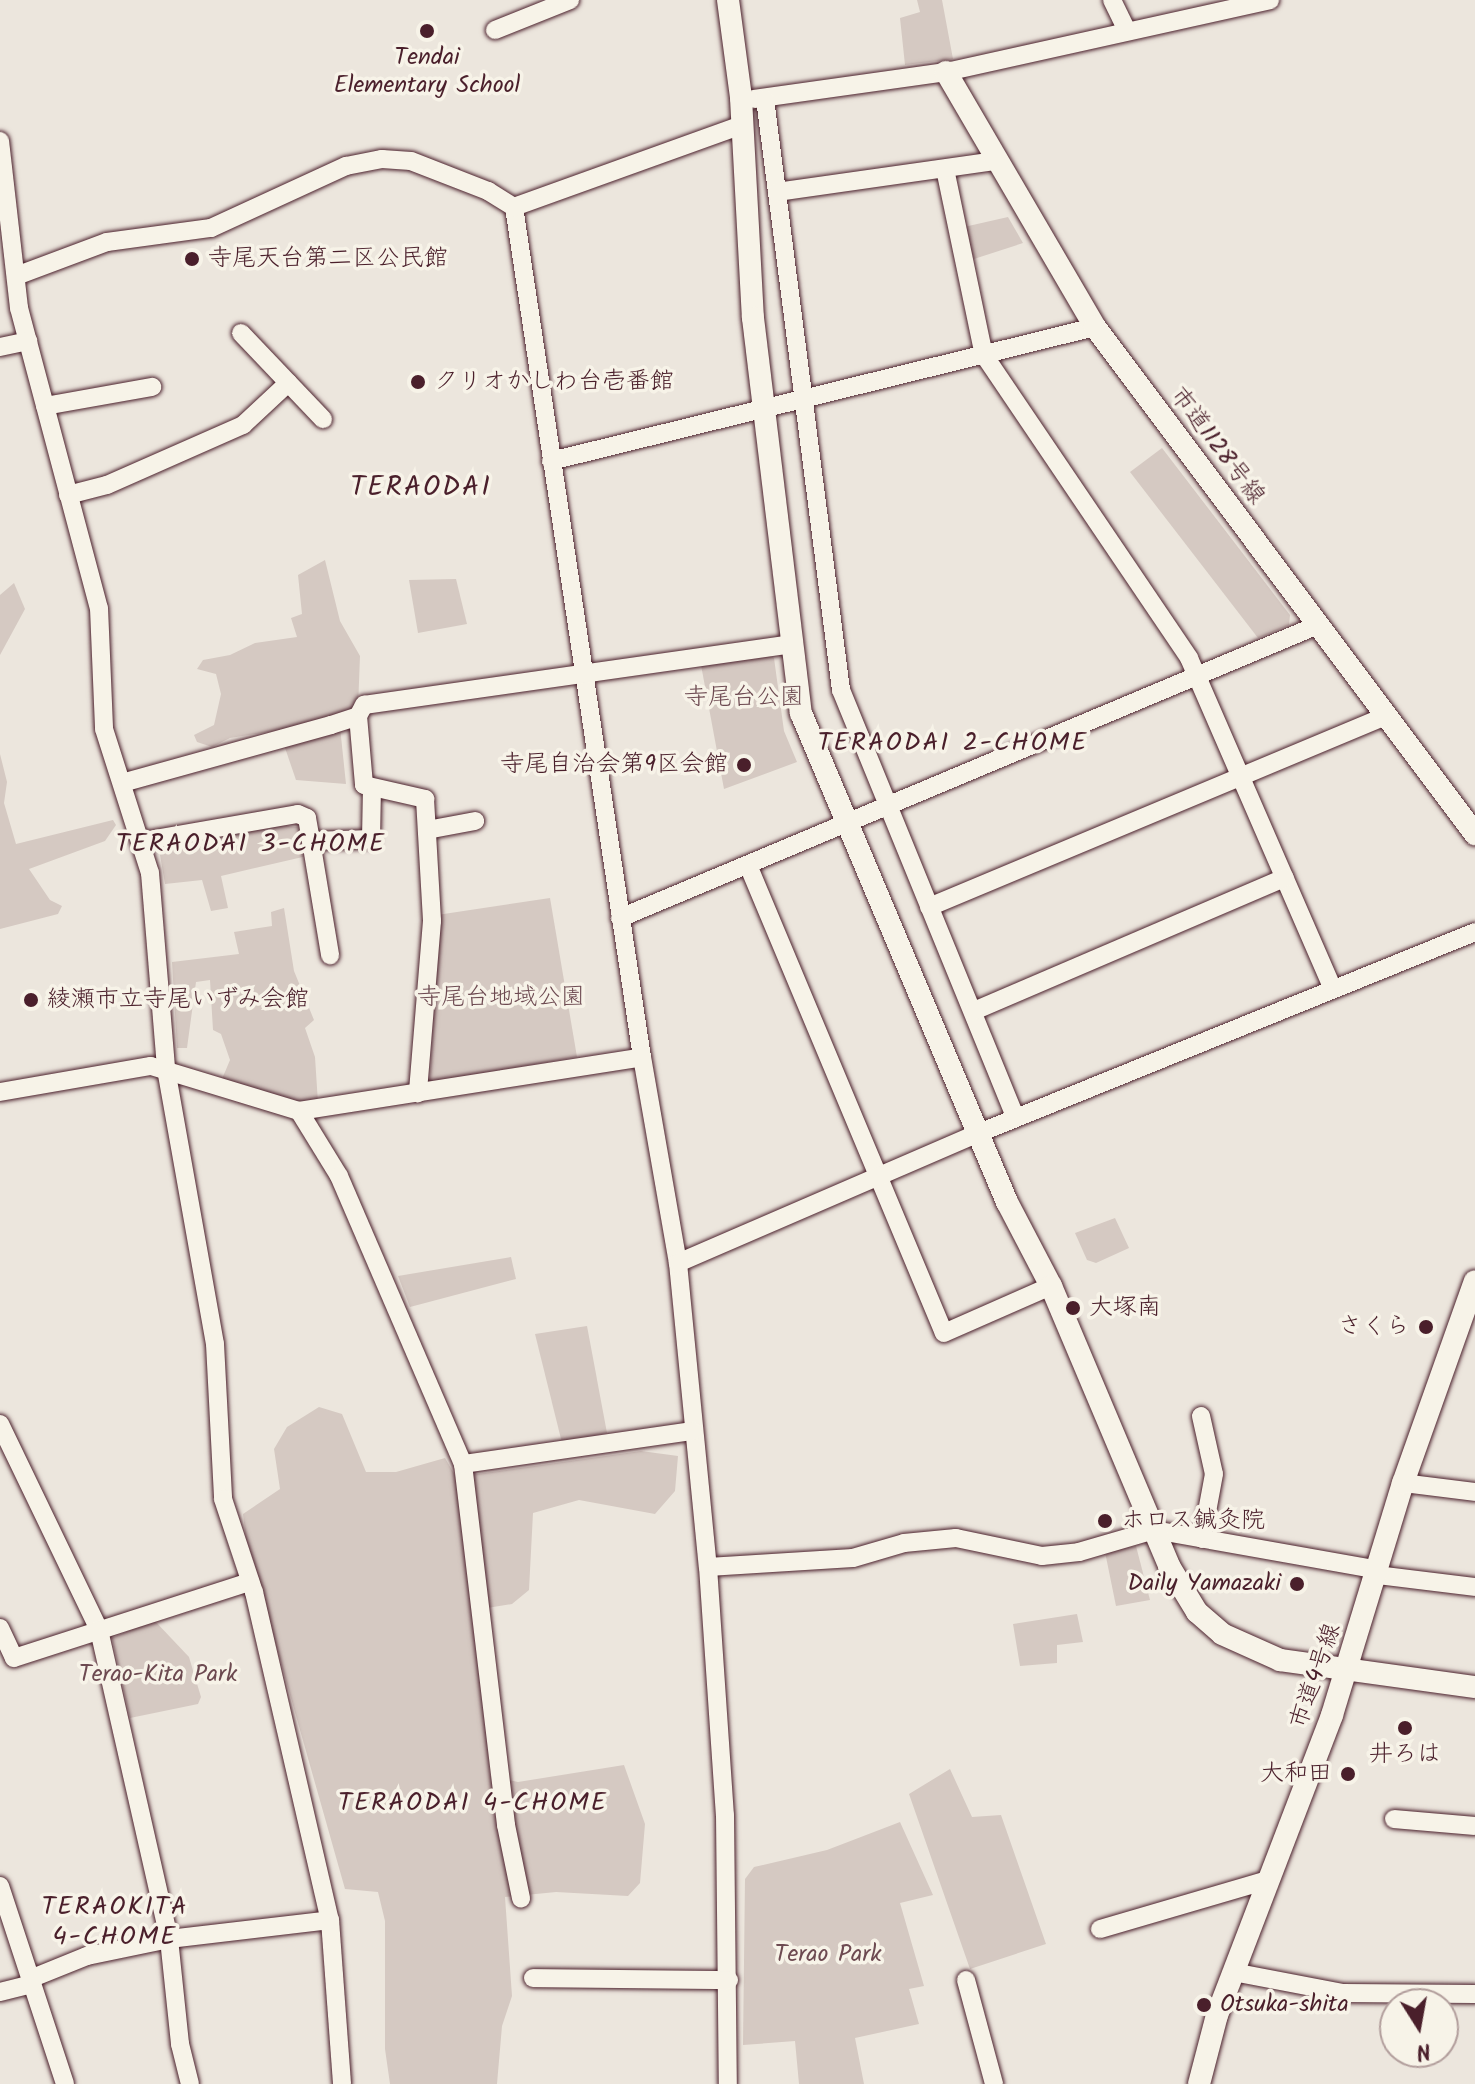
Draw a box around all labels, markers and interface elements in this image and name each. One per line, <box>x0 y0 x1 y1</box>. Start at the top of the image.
marker: Tendai Elementary School <box>418 22 436 40</box>
place label: Tendai Elementary School <box>334 44 520 100</box>
place label: 寺尾天台第二区公民館 <box>208 245 448 273</box>
marker: 寺尾天台第二区公民館 <box>183 250 201 268</box>
place label: クリオかしわ台壱番館 <box>434 368 674 396</box>
marker: クリオかしわ台壱番館 <box>409 373 427 391</box>
street label: 市道1128号線 <box>1164 382 1270 510</box>
district label: TERAODAI <box>350 471 492 505</box>
park label: 寺尾台公園 <box>684 684 804 712</box>
district label: TERAODAI 2-CHOME <box>818 728 1088 760</box>
place label: 寺尾自治会第9区会館 <box>500 751 728 779</box>
marker: 寺尾自治会第9区会館 <box>735 756 753 774</box>
district label: TERAODAI 3-CHOME <box>116 829 386 861</box>
park label: 寺尾台地域公園 <box>417 984 585 1012</box>
place label: 綾瀬市立寺尾いずみ会館 <box>47 986 311 1014</box>
marker: 綾瀬市立寺尾いずみ会館 <box>22 991 40 1009</box>
place label: 大塚南 <box>1089 1294 1161 1322</box>
marker: 大塚南 <box>1064 1299 1082 1317</box>
place label: さくら <box>1338 1313 1410 1341</box>
marker: さくら <box>1417 1318 1435 1336</box>
place label: ホロス鍼灸院 <box>1121 1507 1265 1535</box>
marker: ホロス鍼灸院 <box>1096 1512 1114 1530</box>
place label: Daily Yamazaki <box>1128 1570 1281 1598</box>
marker: Daily Yamazaki <box>1288 1575 1306 1593</box>
street label: 市道4号線 <box>1285 1620 1347 1732</box>
park label: Terao-Kita Park <box>79 1661 237 1689</box>
marker: 井ろは <box>1396 1719 1414 1737</box>
place label: 井ろは <box>1369 1741 1441 1769</box>
place label: 大和田 <box>1260 1760 1332 1788</box>
marker: 大和田 <box>1339 1765 1357 1783</box>
district label: TERAODAI 4-CHOME <box>338 1788 608 1820</box>
district label: TERAOKITA 4-CHOME <box>41 1892 189 1954</box>
park label: Terao Park <box>775 1941 881 1969</box>
north arrow <box>1379 1988 1459 2068</box>
place label: Otsuka-shita <box>1220 1991 1349 2019</box>
marker: Otsuka-shita <box>1195 1996 1213 2014</box>
text: N <box>1413 2032 1433 2069</box>

